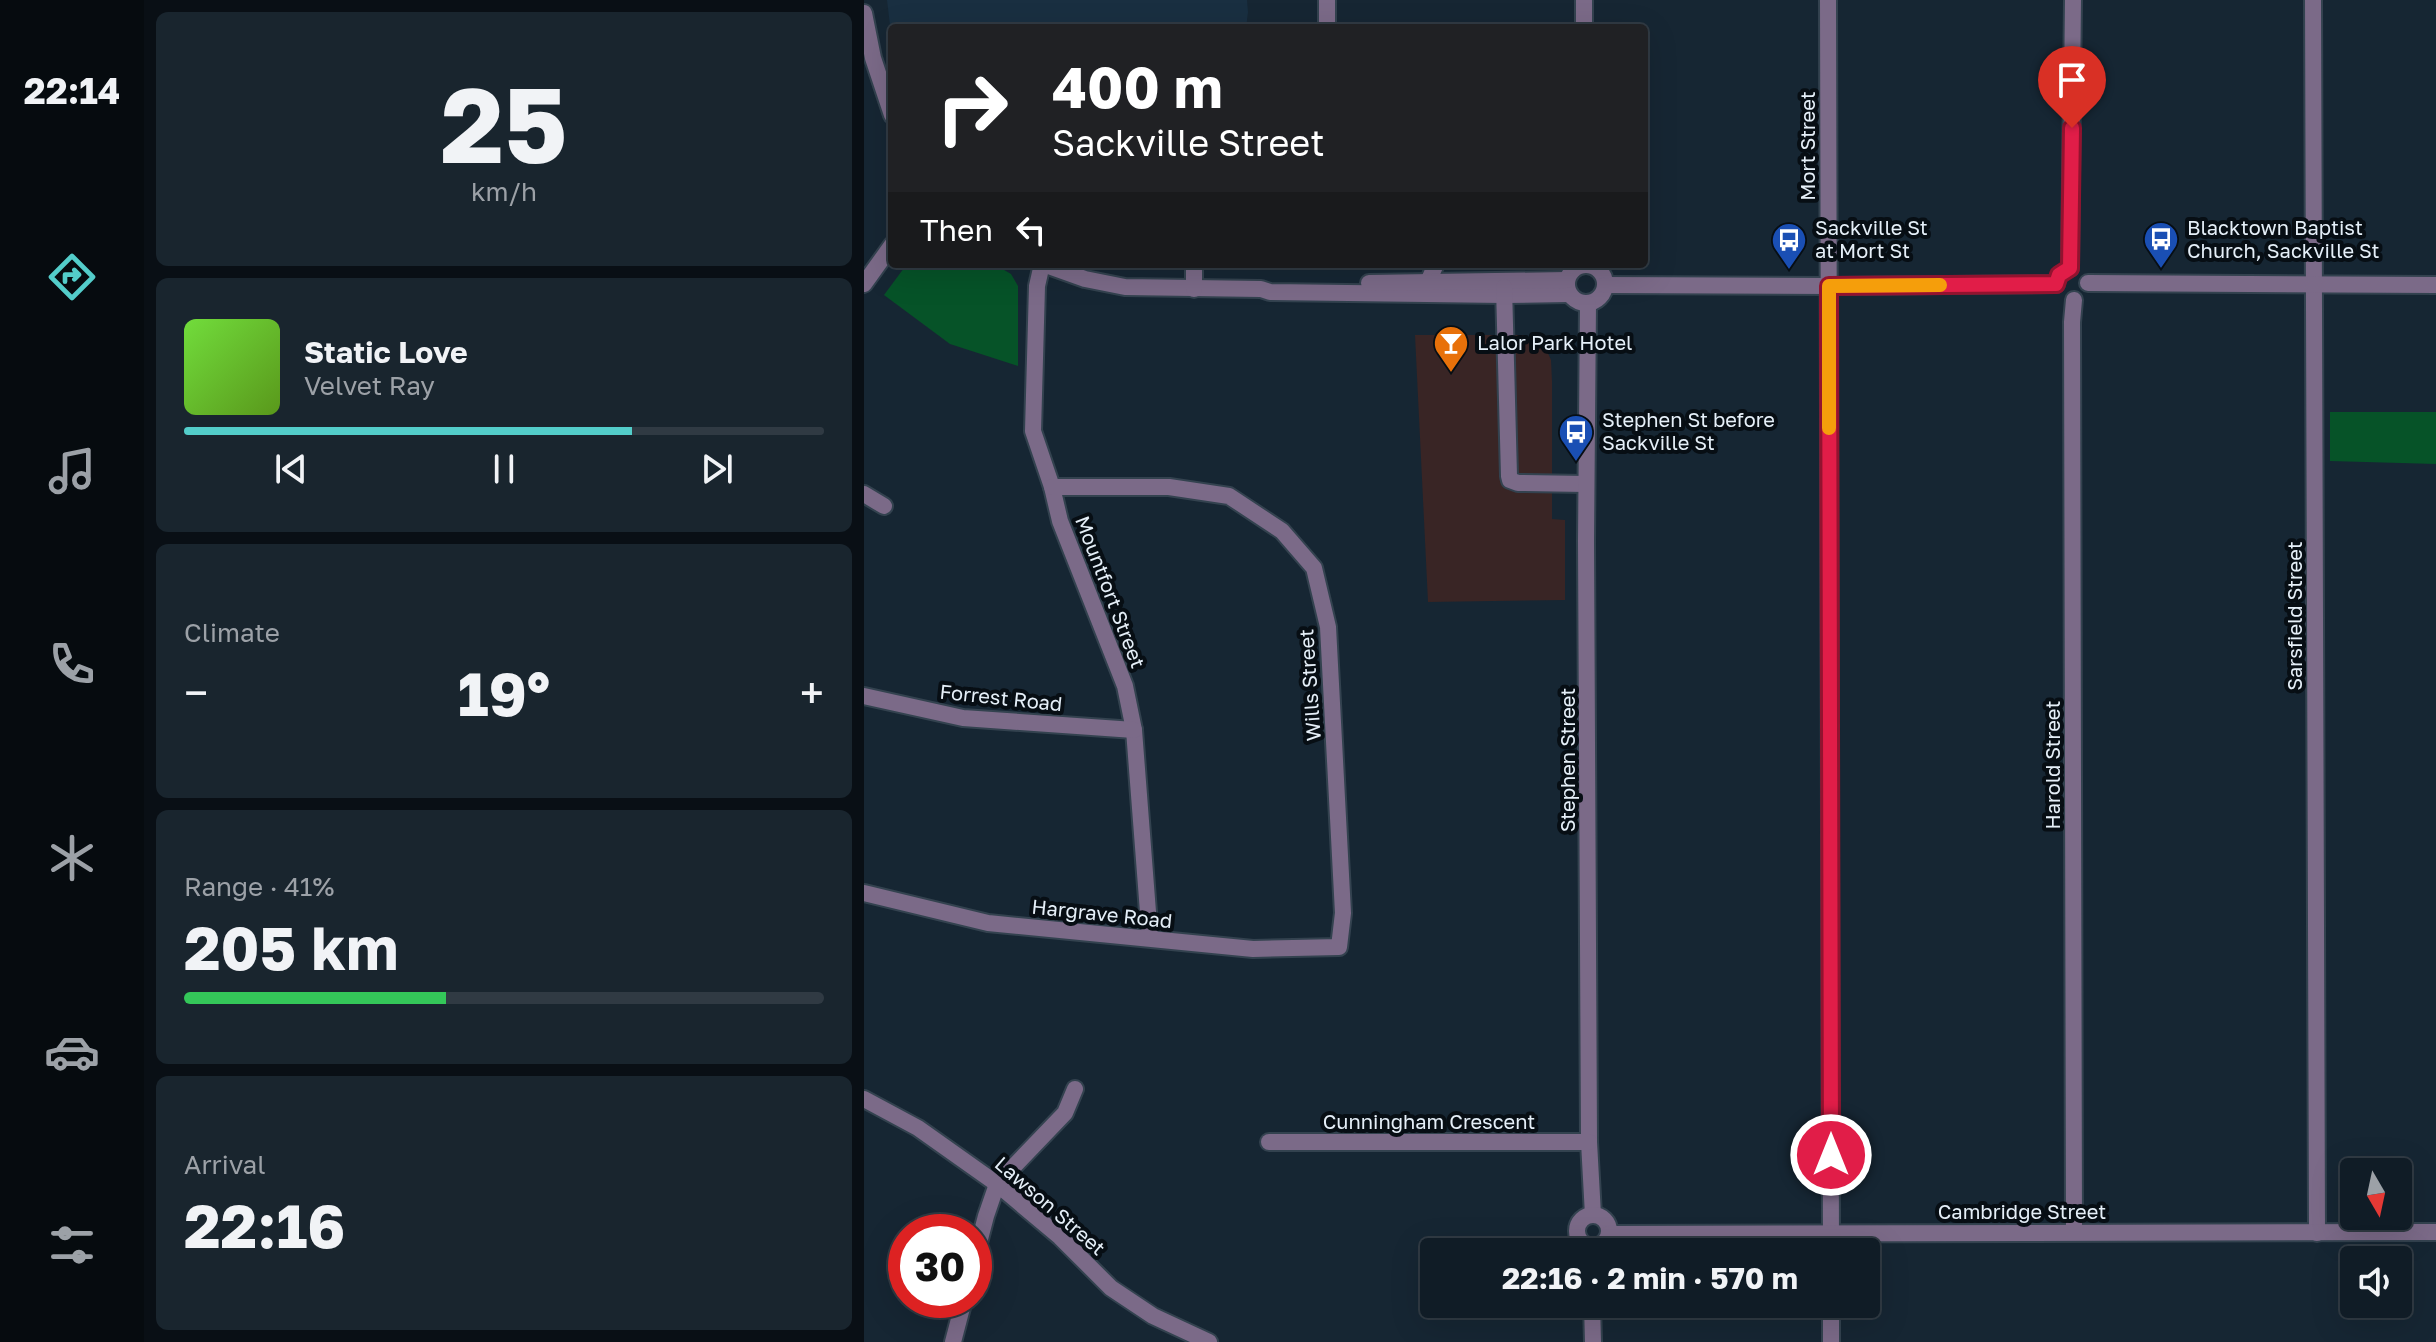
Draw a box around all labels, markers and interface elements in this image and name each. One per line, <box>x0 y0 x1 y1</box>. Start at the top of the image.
pin <box>2038 46 2106 128</box>
text: 400 m <box>1052 53 1223 120</box>
icon: right <box>920 56 1024 160</box>
icon: arrive <box>2050 58 2094 102</box>
text: 25 <box>441 61 567 186</box>
text: 22:14 <box>24 69 120 112</box>
street label: Mort Street <box>1795 91 1819 201</box>
text: Sackville Street <box>1052 121 1325 164</box>
text: km/h <box>471 176 537 207</box>
icon: left <box>1009 208 1053 252</box>
text: Then <box>920 212 993 248</box>
place label: Sackville St at Mort St <box>1815 215 1928 262</box>
place label: Blacktown Baptist Church, Sackville St <box>2187 215 2379 262</box>
bus stop icon: Blacktown Baptist Church, Sackville St <box>2142 220 2180 270</box>
bus stop icon: Sackville St at Mort St <box>1770 221 1808 271</box>
icon: directions <box>44 249 100 305</box>
bar icon: Lalor Park Hotel <box>1432 324 1470 374</box>
place label: Lalor Park Hotel <box>1477 330 1632 354</box>
text: Static Love <box>304 334 468 370</box>
text: Velvet Ray <box>304 370 435 401</box>
place label: Stephen St before Sackville St <box>1602 407 1775 454</box>
bus stop icon: Stephen St before Sackville St <box>1557 413 1595 463</box>
icon: music <box>44 443 100 499</box>
icon: previous <box>269 447 313 491</box>
icon: pause <box>482 447 526 491</box>
icon: next <box>695 447 739 491</box>
street label: Mountfort Street <box>1071 512 1151 671</box>
street label: Sarsfield Street <box>2282 541 2306 691</box>
text: Climate <box>184 617 280 648</box>
street label: Wills Street <box>1293 628 1325 742</box>
icon: phone <box>44 636 100 692</box>
text: 19° <box>458 657 550 729</box>
text: − <box>184 666 208 719</box>
text: + <box>800 666 824 719</box>
street label: Forrest Road <box>939 679 1064 715</box>
street label: Stephen Street <box>1555 688 1579 832</box>
street label: Harold Street <box>2040 701 2064 829</box>
icon: climate <box>44 830 100 886</box>
text: Range · 41% <box>184 871 334 902</box>
street label: Hargrave Road <box>1031 894 1174 932</box>
text: 205 km <box>184 911 399 983</box>
icon: car <box>44 1024 100 1080</box>
street label: Cunningham Crescent <box>1323 1109 1535 1133</box>
position arrow <box>1789 1113 1873 1197</box>
text: Arrival <box>184 1149 265 1180</box>
street label: Lawson Street <box>991 1151 1111 1260</box>
north arrow <box>2340 1158 2412 1230</box>
map controls <box>2340 1158 2412 1318</box>
text: 22:16 <box>184 1189 345 1261</box>
street label: Cambridge Street <box>1938 1199 2106 1223</box>
speed limit sign: 30 <box>888 1214 992 1318</box>
icon: filters <box>44 1217 100 1273</box>
button: sound <box>2340 1246 2412 1318</box>
text: 22:16 · 2 min · 570 m <box>1502 1260 1798 1296</box>

